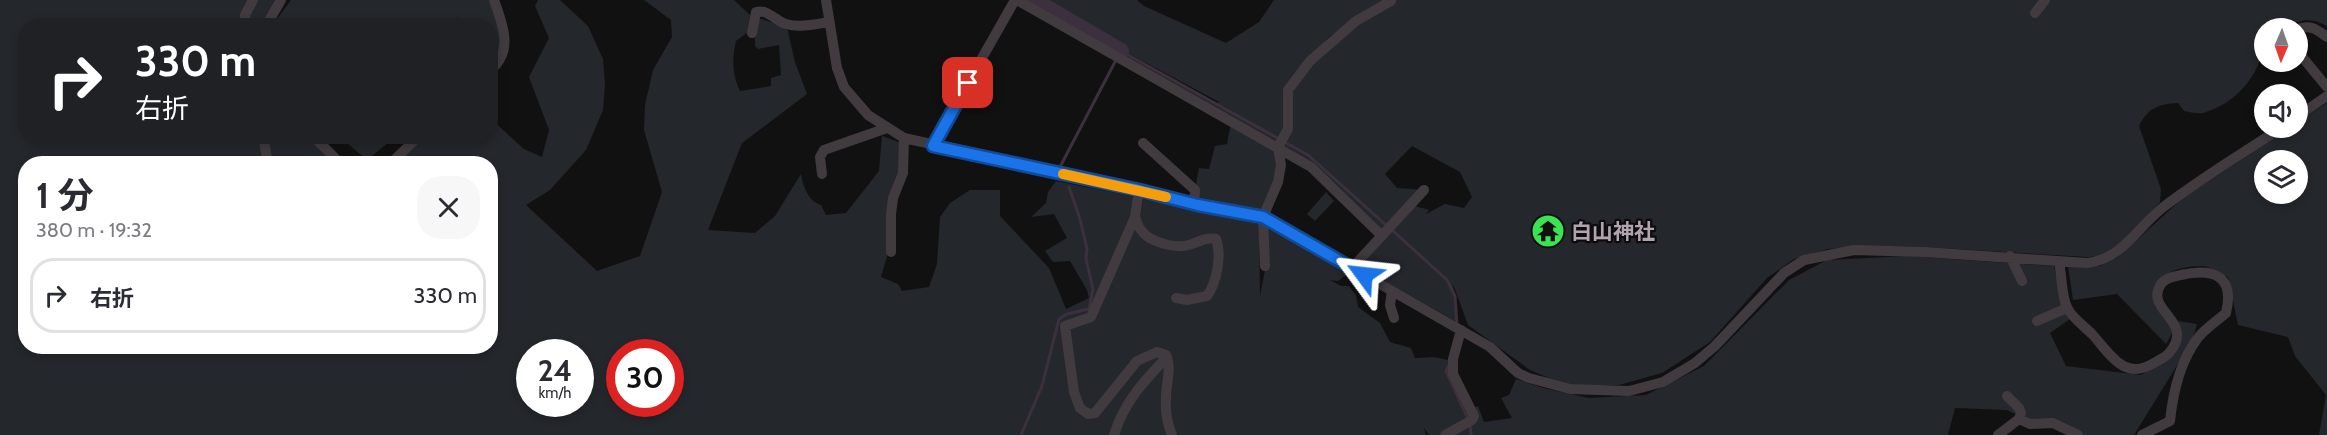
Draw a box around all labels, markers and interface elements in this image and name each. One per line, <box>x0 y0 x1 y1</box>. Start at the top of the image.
north arrow <box>2254 18 2308 72</box>
map controls <box>2254 18 2308 204</box>
text: 330 m <box>135 35 256 87</box>
icon: right <box>36 42 114 120</box>
pin <box>942 57 993 108</box>
icon: arrive <box>951 66 984 99</box>
button: sound <box>2254 84 2308 138</box>
text: 右折 <box>135 92 189 125</box>
button: layers <box>2254 150 2308 204</box>
text: 1 分 <box>36 173 93 217</box>
button: close <box>417 176 480 239</box>
temple icon: 白山神社 <box>1530 213 1566 249</box>
text: 380 m · 19:32 <box>36 218 152 242</box>
place label: 白山神社 <box>1571 219 1655 244</box>
position arrow <box>1332 243 1396 307</box>
icon: right <box>39 279 72 312</box>
text: 330 m <box>414 282 477 309</box>
text: 右折 <box>90 285 134 312</box>
speed limit sign: 30 <box>606 339 684 417</box>
text: 24 <box>538 352 572 389</box>
text: km/h <box>539 384 571 402</box>

